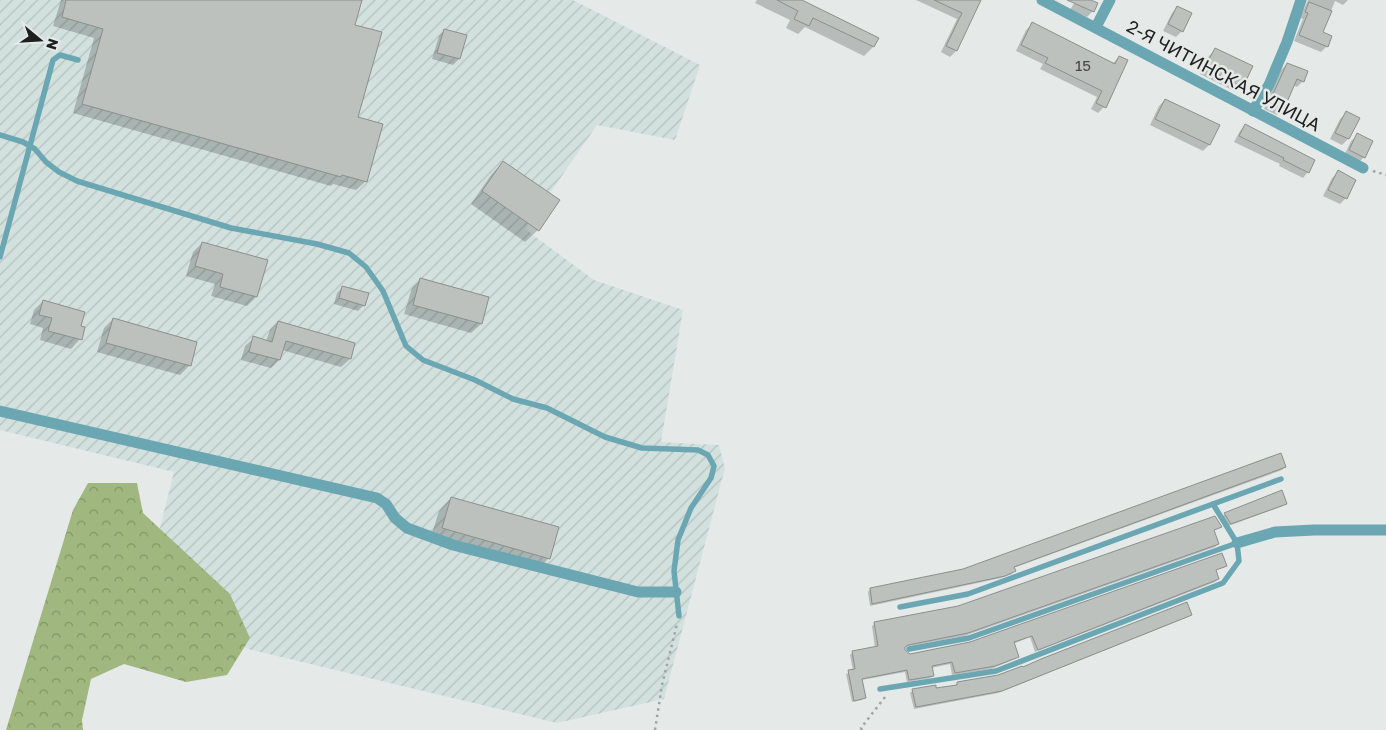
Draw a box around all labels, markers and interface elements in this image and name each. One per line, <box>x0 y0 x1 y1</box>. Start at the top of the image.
north arrow <box>15 15 65 65</box>
street label: 2-Я ЧИТИНСКАЯ УЛИЦА <box>1123 15 1325 135</box>
text: N <box>43 36 63 52</box>
house number: 15 <box>1075 56 1091 74</box>

